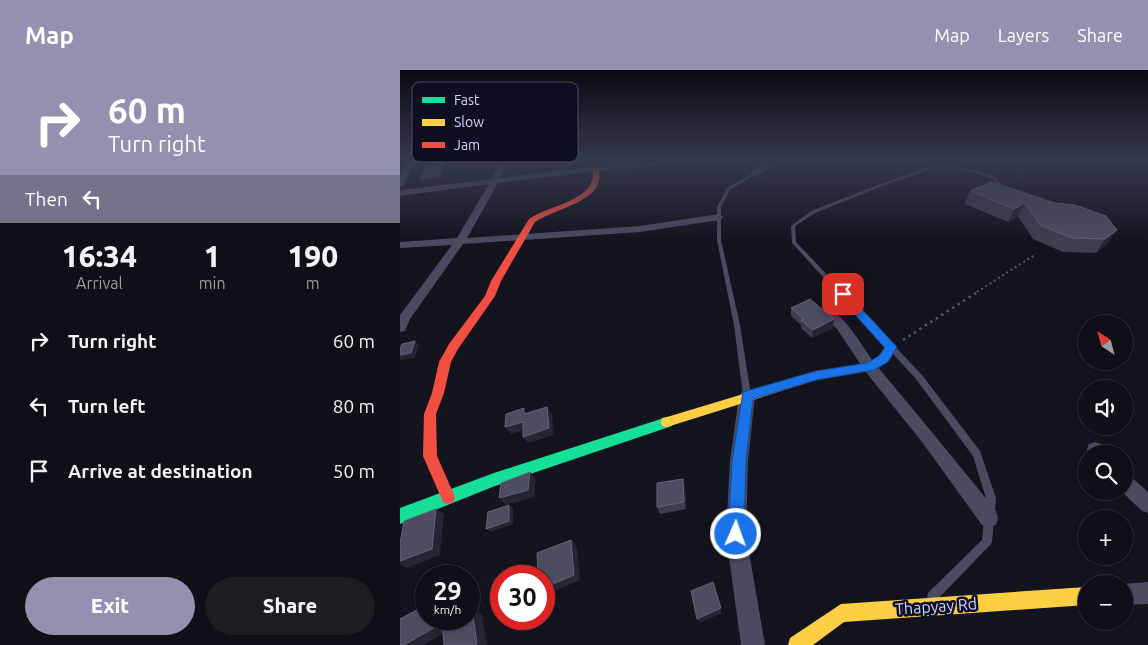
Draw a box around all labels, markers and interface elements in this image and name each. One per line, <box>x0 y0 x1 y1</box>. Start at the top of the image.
text: Map <box>25 22 74 49</box>
text: Map <box>934 25 970 45</box>
text: Layers <box>998 25 1049 45</box>
text: Share <box>1077 25 1123 45</box>
legend <box>412 82 578 162</box>
icon: right <box>25 90 90 155</box>
text: 60 m <box>108 90 186 130</box>
text: Fast <box>454 92 480 108</box>
text: Slow <box>454 114 484 130</box>
text: Turn right <box>108 131 206 156</box>
text: Jam <box>454 137 480 153</box>
icon: left <box>78 185 106 213</box>
text: Then <box>25 188 68 210</box>
text: 16:34 <box>62 239 137 273</box>
text: 1 <box>204 239 221 273</box>
text: 190 <box>287 239 338 273</box>
pin <box>822 273 864 315</box>
text: Arrival <box>76 274 123 292</box>
text: min <box>199 274 226 292</box>
text: m <box>306 274 320 292</box>
icon: arrive <box>829 280 857 308</box>
north arrow <box>1078 315 1132 370</box>
map controls <box>1078 315 1133 630</box>
icon: right <box>25 327 53 355</box>
text: Turn right <box>68 330 156 352</box>
text: 60 m <box>333 330 375 352</box>
button: sound <box>1078 380 1133 435</box>
icon: left <box>25 392 53 420</box>
text: Turn left <box>68 395 146 417</box>
text: 80 m <box>333 395 375 417</box>
button: search <box>1078 445 1133 500</box>
icon: arrive <box>25 457 53 485</box>
text: Arrive at destination <box>68 460 253 482</box>
text: 50 m <box>333 460 375 482</box>
position arrow <box>709 507 761 559</box>
button: + <box>1078 510 1133 565</box>
speed limit sign: 30 <box>490 565 555 630</box>
button: − <box>1078 575 1133 630</box>
button: Exit <box>25 577 195 635</box>
button: Share <box>205 577 375 635</box>
text: 29 <box>433 577 462 605</box>
street label: Thapyay Rd <box>894 594 978 618</box>
text: km/h <box>434 603 461 616</box>

